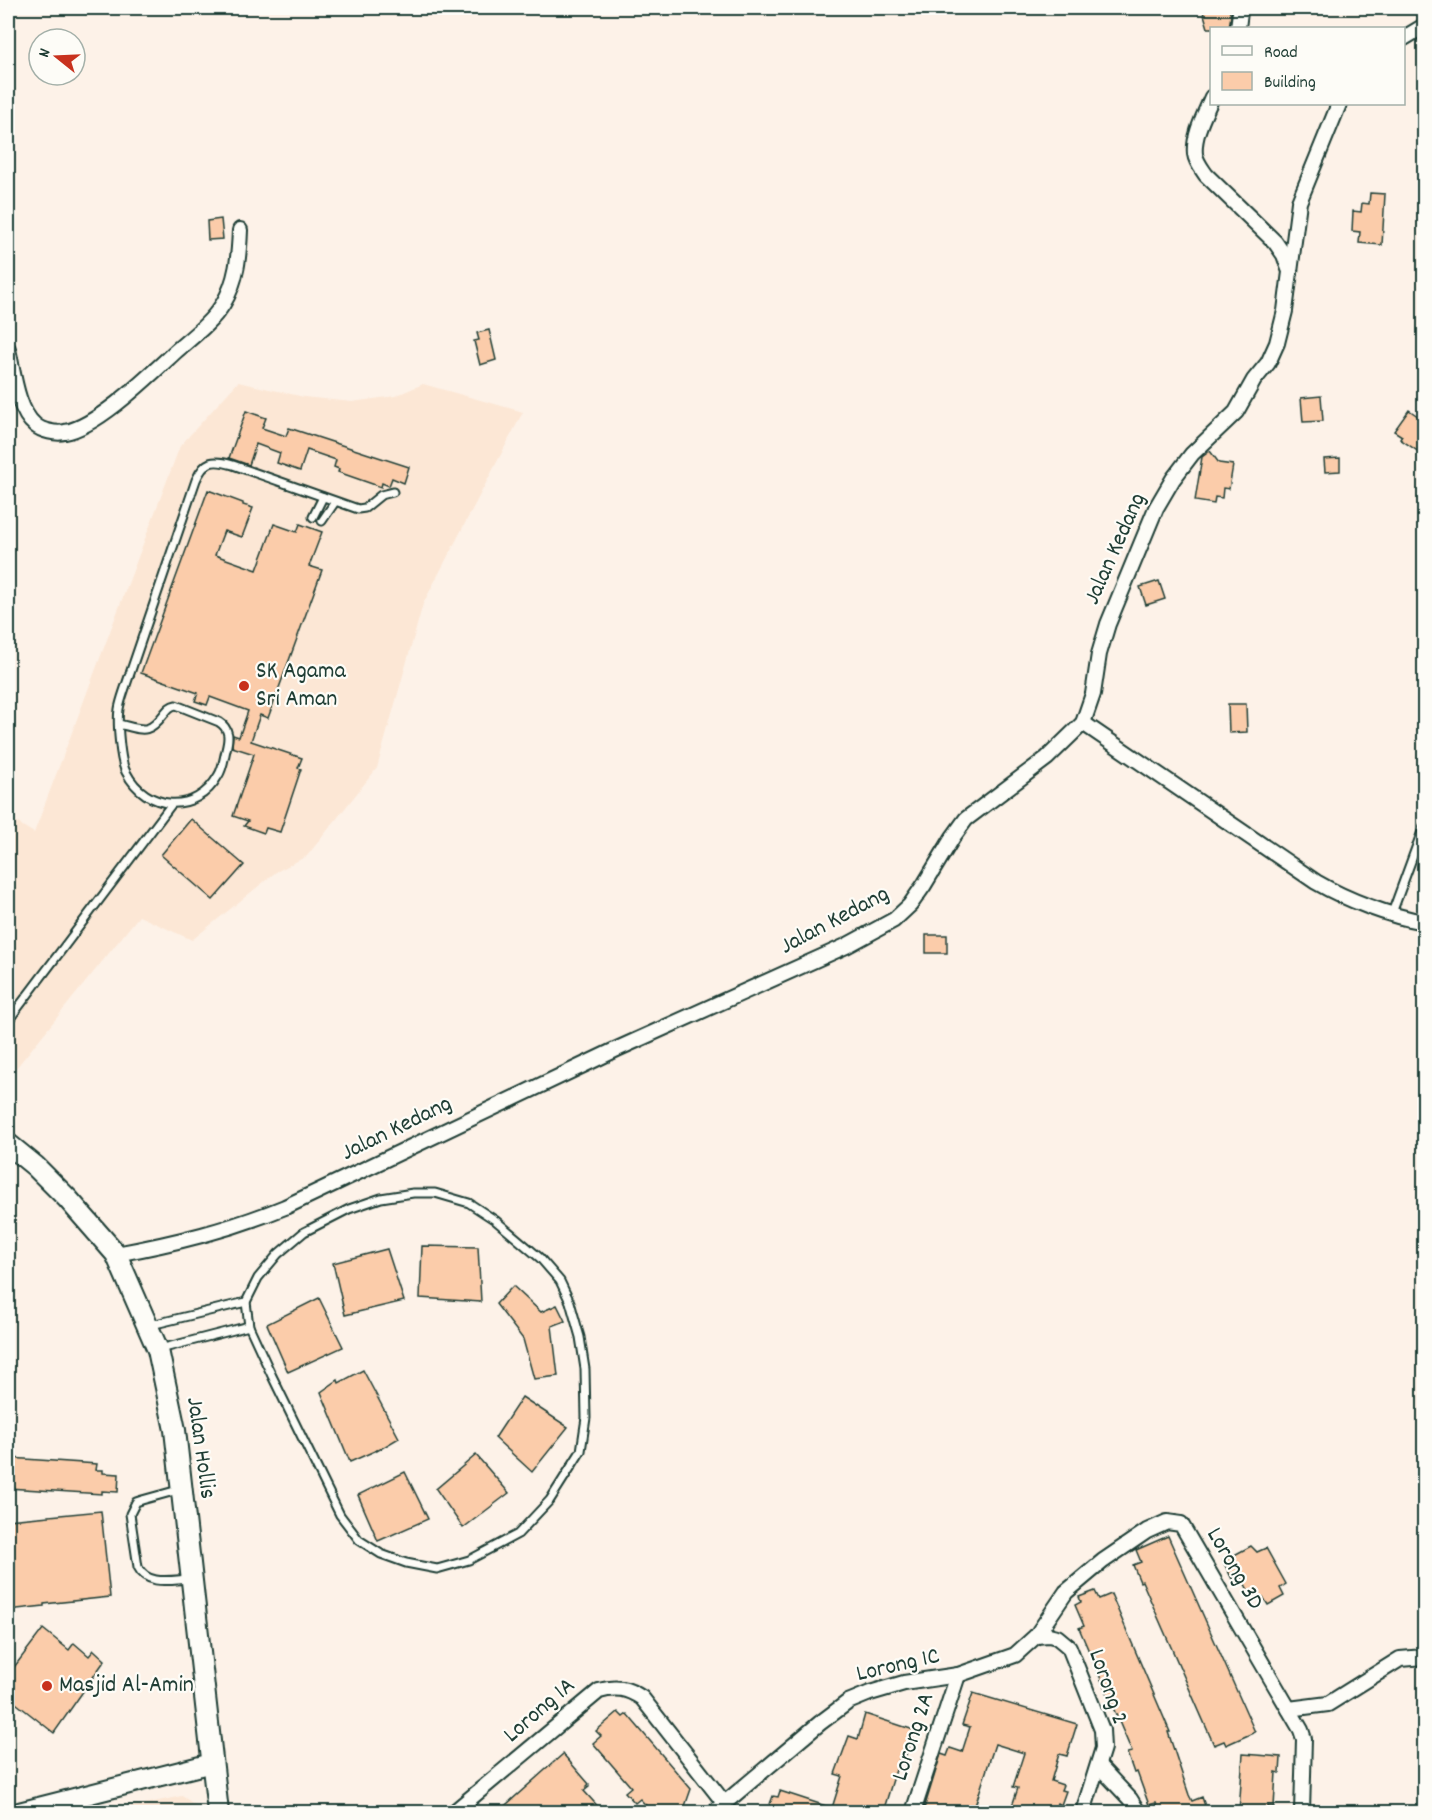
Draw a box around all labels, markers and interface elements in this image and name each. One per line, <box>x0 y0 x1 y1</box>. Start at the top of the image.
north arrow <box>27 27 87 87</box>
legend <box>1210 27 1405 105</box>
text: Road <box>1264 41 1298 66</box>
text: N <box>33 46 57 60</box>
text: Building <box>1264 71 1316 96</box>
street label: Jalan Kedang <box>1076 488 1156 610</box>
place label: SK Agama Sri Aman <box>256 655 347 717</box>
marker: SK Agama Sri Aman <box>237 679 251 693</box>
street label: Jalan Kedang <box>774 878 896 964</box>
street label: Jalan Kedang <box>336 1088 458 1170</box>
street label: Jalan Hollis <box>176 1395 224 1501</box>
street label: Lorong 3D <box>1197 1521 1271 1617</box>
street label: Lorong 1C <box>853 1640 943 1692</box>
street label: Lorong 2 <box>1078 1645 1136 1729</box>
place label: Masjid Al-Amin <box>59 1669 194 1703</box>
street label: Lorong 1A <box>497 1670 583 1752</box>
marker: Masjid Al-Amin <box>40 1679 54 1693</box>
street label: Lorong 2A <box>884 1689 944 1785</box>

